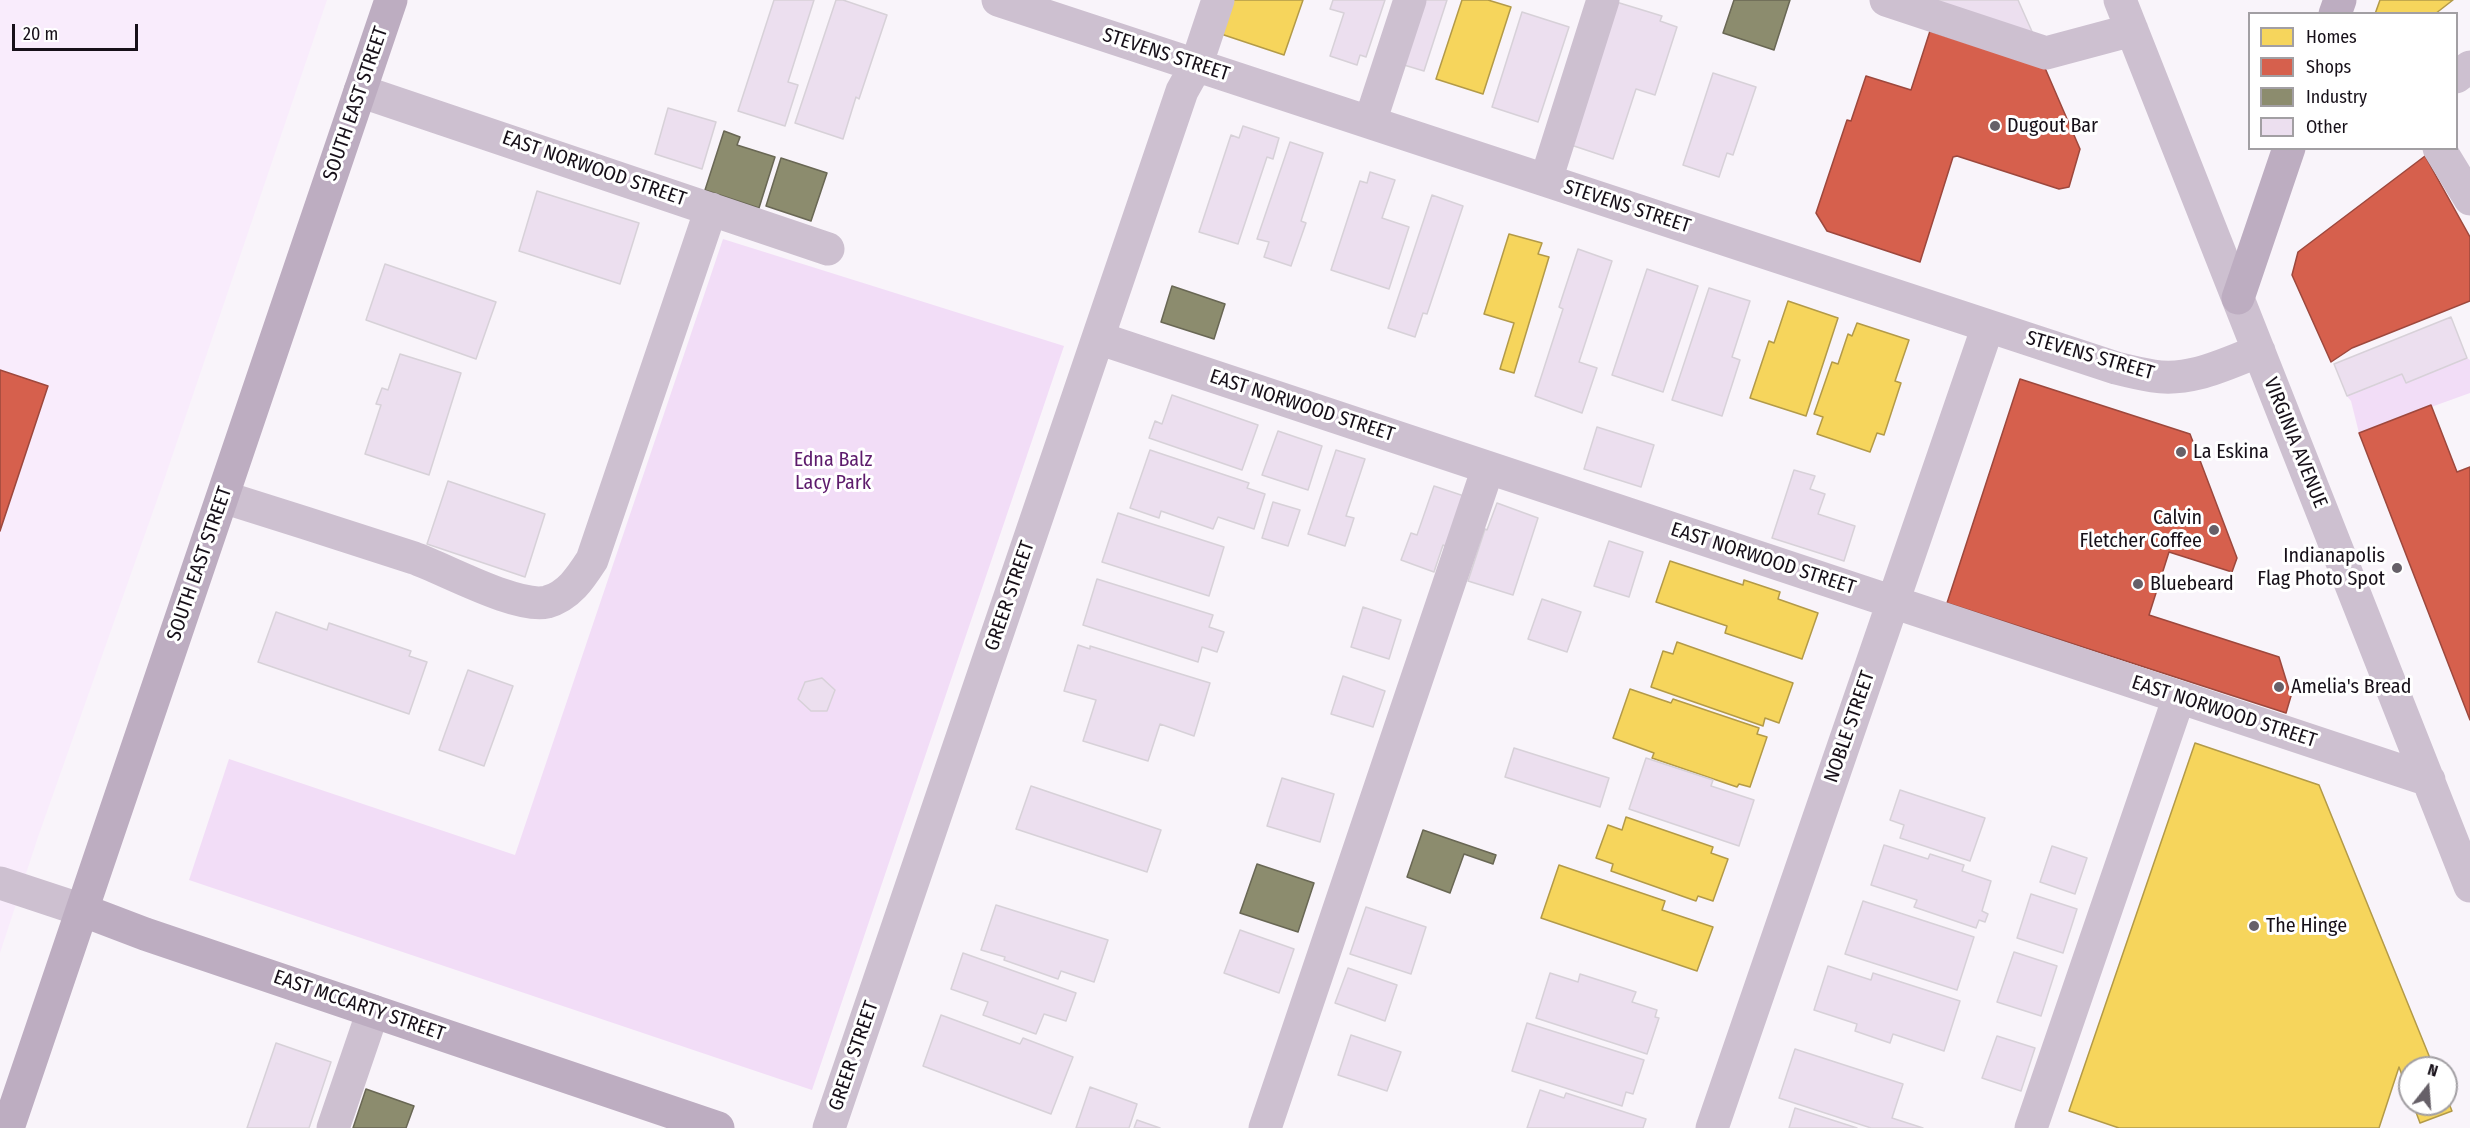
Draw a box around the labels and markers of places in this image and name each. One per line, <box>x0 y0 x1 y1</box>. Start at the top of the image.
place label: Dugout Bar <box>2007 114 2098 138</box>
marker: Dugout Bar <box>1988 119 2002 133</box>
place label: La Eskina <box>2193 440 2269 464</box>
marker: La Eskina <box>2174 445 2188 459</box>
place label: Calvin Fletcher Coffee <box>2079 506 2202 553</box>
marker: Calvin Fletcher Coffee <box>2207 523 2221 537</box>
place label: Indianapolis Flag Photo Spot <box>2257 544 2385 591</box>
marker: Indianapolis Flag Photo Spot <box>2390 561 2404 575</box>
place label: Bluebeard <box>2150 572 2234 596</box>
marker: Bluebeard <box>2131 577 2145 591</box>
place label: Amelia's Bread <box>2291 675 2411 699</box>
marker: Amelia's Bread <box>2272 680 2286 694</box>
place label: The Hinge <box>2266 914 2347 938</box>
marker: The Hinge <box>2247 919 2261 933</box>

